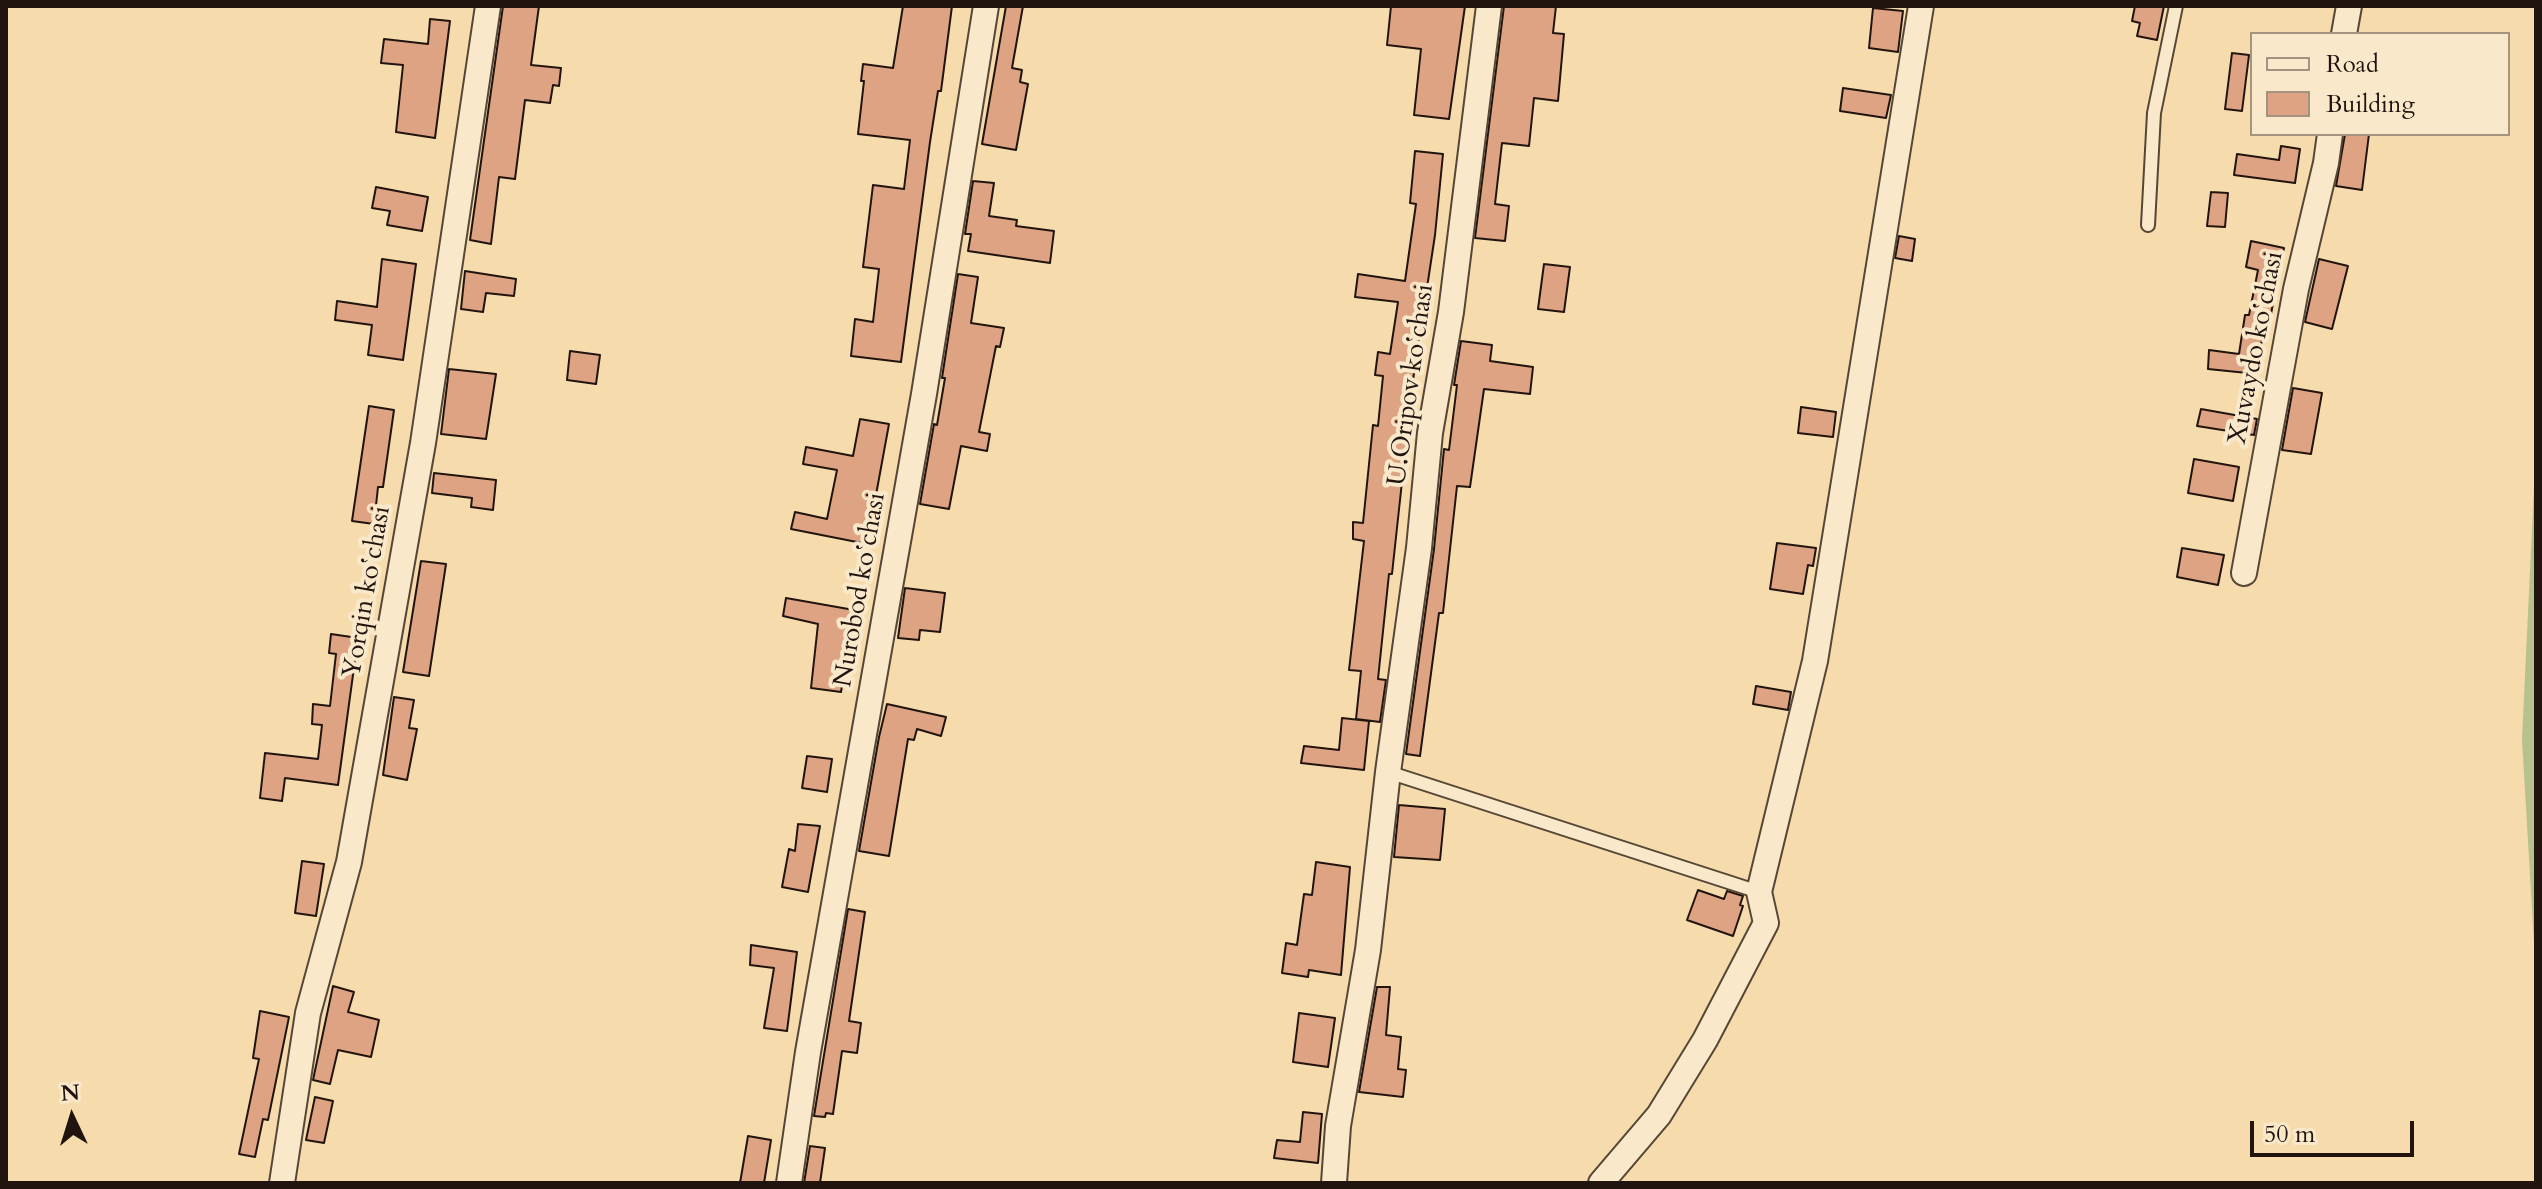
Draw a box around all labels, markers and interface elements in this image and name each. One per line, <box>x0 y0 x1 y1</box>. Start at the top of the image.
legend <box>2250 32 2510 136</box>
text: Road <box>2326 48 2379 81</box>
text: Building <box>2326 88 2415 121</box>
street label: Xuvaydo koʻchasi <box>2223 249 2291 447</box>
street label: U.Oripov koʻchasi <box>1382 282 1442 488</box>
street label: Nurobod koʻchasi <box>829 490 893 690</box>
street label: Yorqin koʻchasi <box>338 504 398 680</box>
north arrow <box>32 1077 112 1157</box>
text: N <box>60 1077 81 1109</box>
scale bar <box>2254 1105 2418 1155</box>
text: 50 m <box>2264 1118 2315 1151</box>

